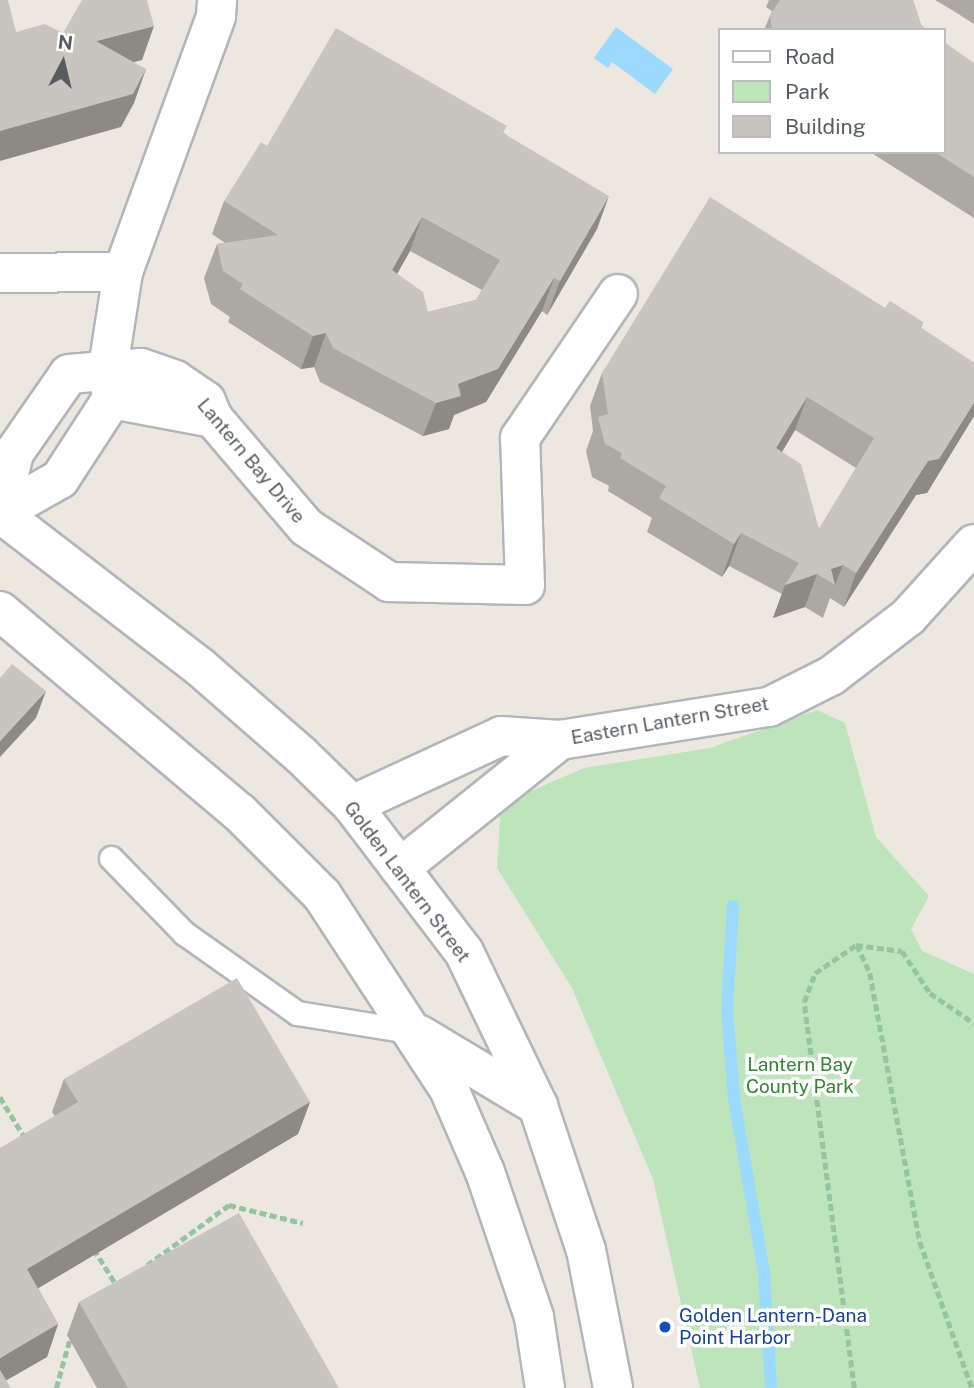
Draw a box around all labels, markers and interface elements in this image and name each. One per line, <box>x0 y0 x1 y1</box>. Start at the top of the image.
north arrow <box>28 28 98 98</box>
legend <box>718 28 946 154</box>
text: N <box>57 30 74 54</box>
text: Road <box>785 44 835 69</box>
text: Park <box>785 79 830 104</box>
text: Building <box>785 114 866 139</box>
street label: Lantern Bay Drive <box>192 394 310 528</box>
street label: Eastern Lantern Street <box>569 692 771 750</box>
street label: Golden Lantern Street <box>339 797 475 967</box>
park label: Lantern Bay County Park <box>746 1054 854 1098</box>
place label: Golden Lantern-Dana Point Harbor <box>679 1305 867 1349</box>
marker: Golden Lantern-Dana Point Harbor <box>657 1319 673 1335</box>

